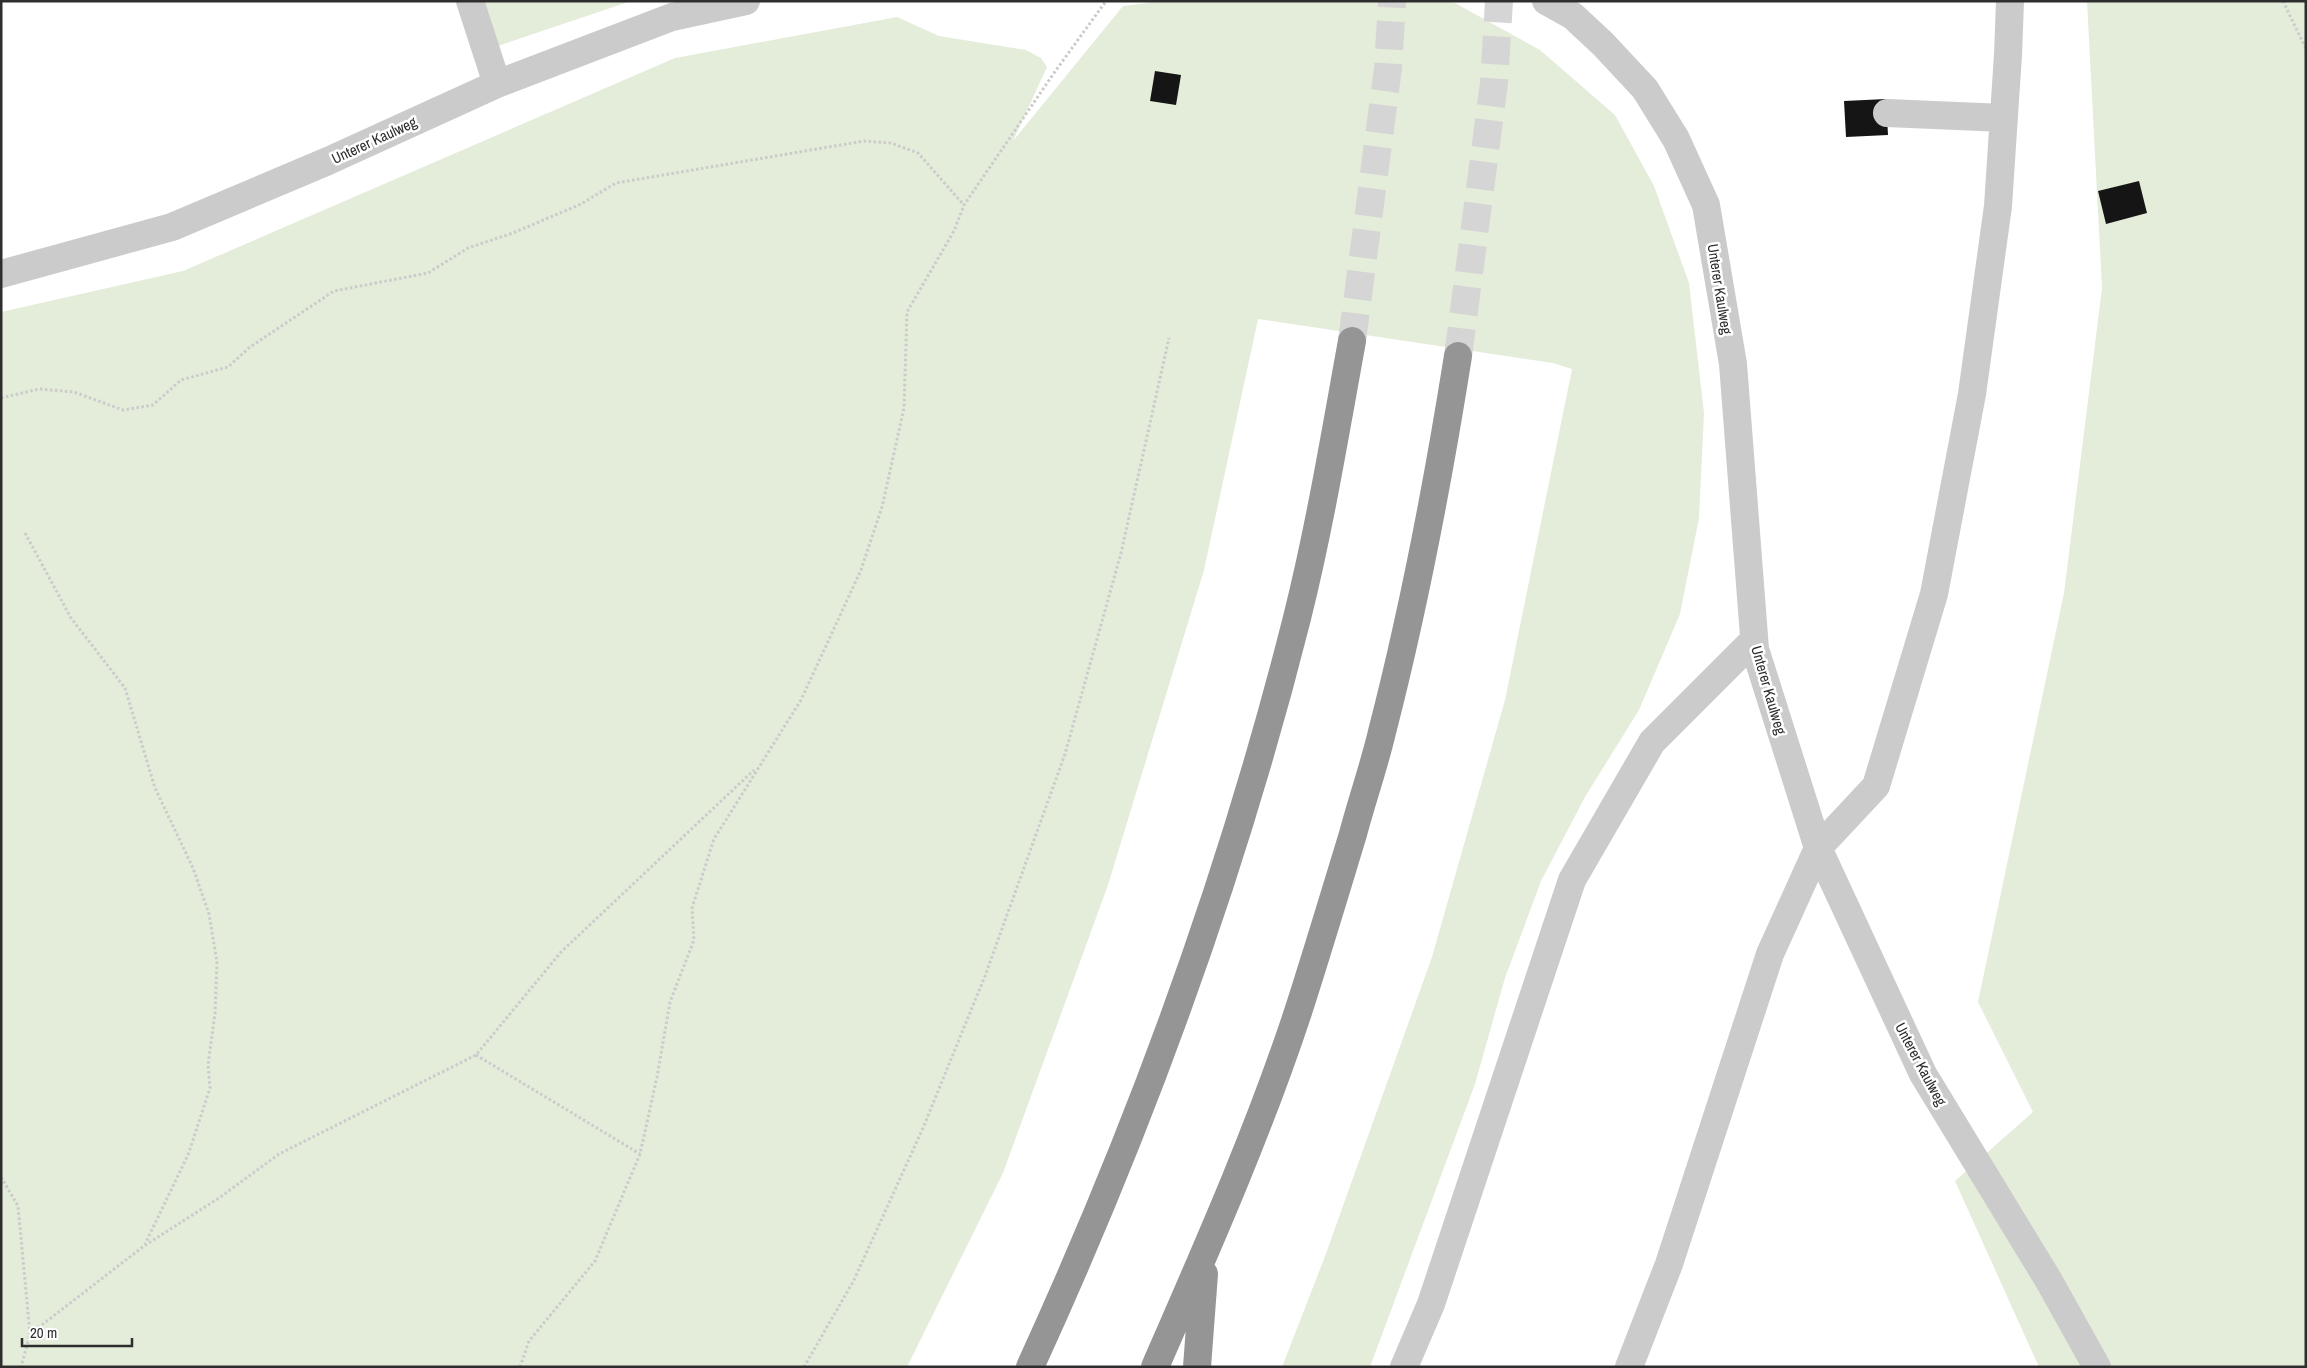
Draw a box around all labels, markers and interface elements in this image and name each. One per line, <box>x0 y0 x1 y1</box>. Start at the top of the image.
street label: Unterer Kaulweg <box>328 111 420 169</box>
street label: Unterer Kaulweg <box>1702 242 1738 336</box>
street label: Unterer Kaulweg <box>1746 643 1792 737</box>
street label: Unterer Kaulweg <box>1890 1019 1952 1110</box>
scale bar <box>22 1316 132 1348</box>
text: 20 m <box>30 1322 57 1343</box>

